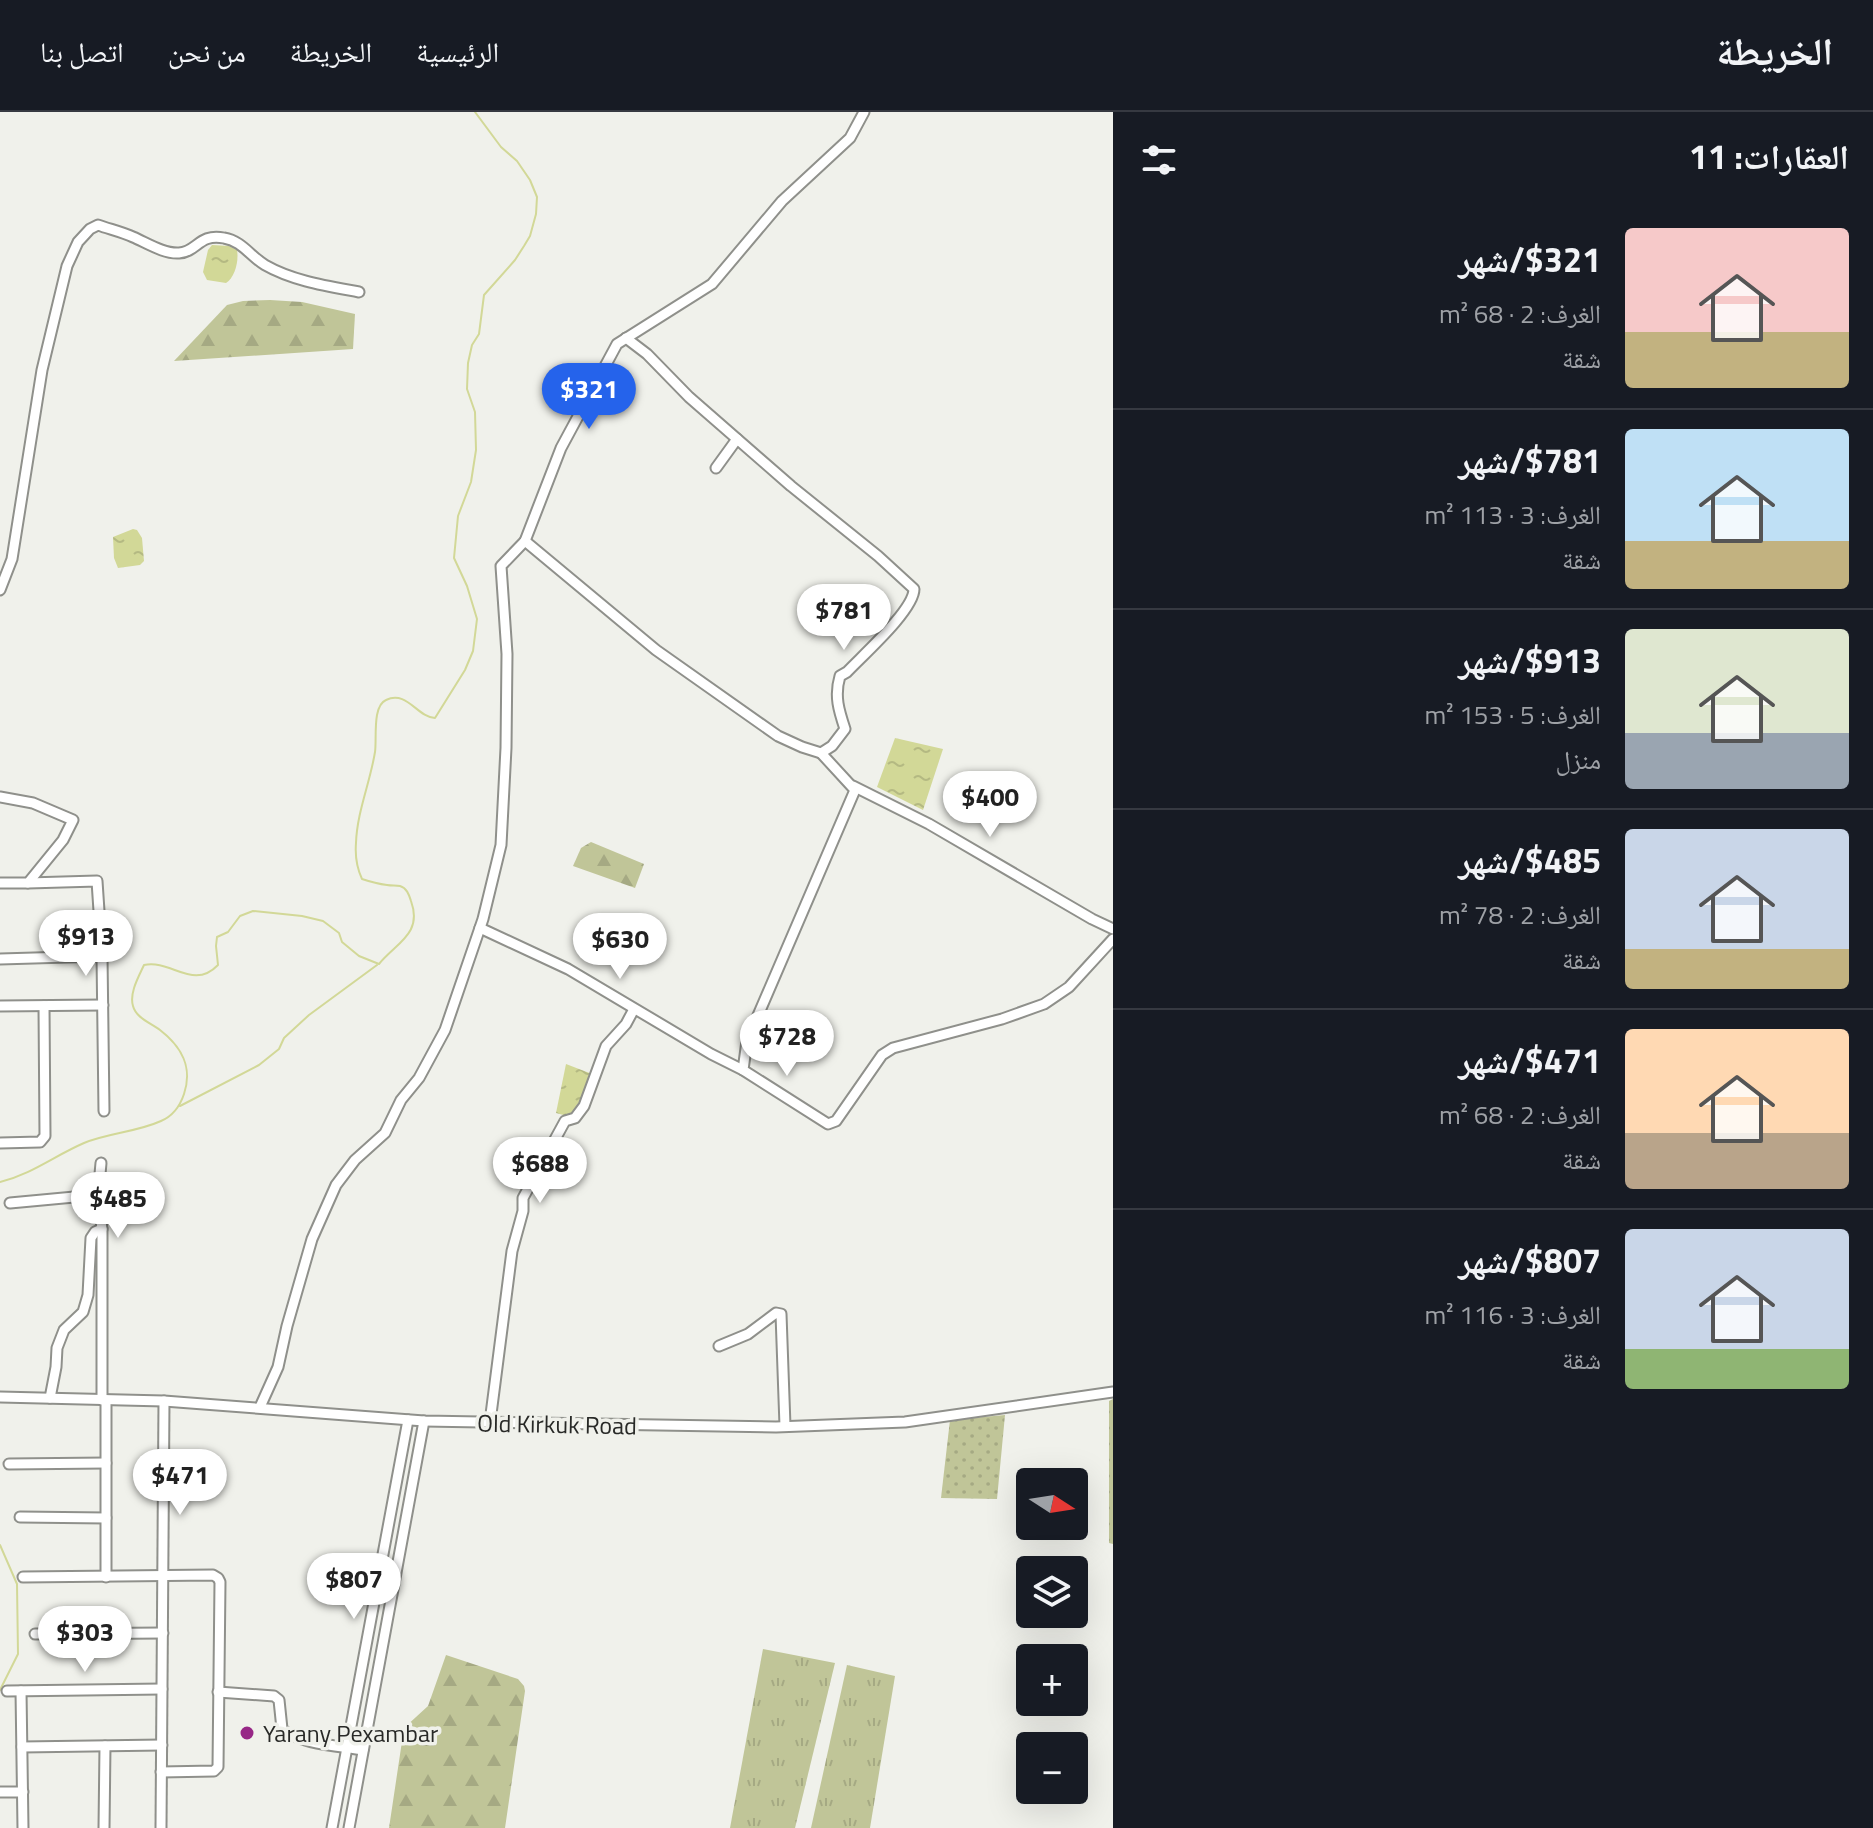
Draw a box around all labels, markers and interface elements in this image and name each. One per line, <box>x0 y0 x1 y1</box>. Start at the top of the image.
text: الخريطة <box>1716 22 1833 80</box>
text: اتصل بنا <box>40 30 124 73</box>
text: من نحن <box>168 30 246 73</box>
text: الخريطة <box>290 30 372 73</box>
text: الرئيسية <box>416 30 499 73</box>
text: العقارات: 11 <box>1689 130 1849 182</box>
icon: filters <box>1137 138 1181 182</box>
text: $321/شهر <box>1458 233 1601 285</box>
icon: home <box>1689 260 1785 356</box>
text: الغرف: 2 · 68 m² <box>1439 294 1601 333</box>
text: شقة <box>1562 339 1601 378</box>
pin: $321 <box>542 363 636 431</box>
text: $321 <box>560 369 618 408</box>
text: $781/شهر <box>1458 434 1601 486</box>
icon: home <box>1689 461 1785 557</box>
text: الغرف: 3 · 113 m² <box>1425 495 1601 534</box>
text: شقة <box>1562 540 1601 579</box>
pin: $781 <box>797 584 891 652</box>
text: $781 <box>815 590 873 629</box>
text: $913/شهر <box>1458 634 1601 686</box>
icon: home <box>1689 661 1785 757</box>
text: الغرف: 5 · 153 m² <box>1425 695 1601 734</box>
text: منزل <box>1556 740 1601 779</box>
pin: $400 <box>943 771 1037 839</box>
text: $400 <box>961 777 1019 816</box>
text: $485/شهر <box>1458 834 1601 886</box>
icon: home <box>1689 861 1785 957</box>
text: الغرف: 2 · 78 m² <box>1439 895 1601 934</box>
pin: $913 <box>39 910 133 978</box>
pin: $630 <box>573 913 667 981</box>
text: $913 <box>57 916 115 955</box>
text: $630 <box>591 919 649 958</box>
text: شقة <box>1562 940 1601 979</box>
pin: $728 <box>740 1010 834 1078</box>
text: $728 <box>758 1016 816 1055</box>
text: $471/شهر <box>1458 1034 1601 1086</box>
icon: home <box>1689 1061 1785 1157</box>
text: الغرف: 2 · 68 m² <box>1439 1095 1601 1134</box>
pin: $688 <box>493 1137 587 1205</box>
text: شقة <box>1562 1140 1601 1179</box>
text: $688 <box>511 1143 569 1182</box>
pin: $485 <box>71 1172 165 1240</box>
text: $485 <box>89 1178 147 1217</box>
text: $807/شهر <box>1458 1234 1601 1286</box>
icon: home <box>1689 1261 1785 1357</box>
text: الغرف: 3 · 116 m² <box>1425 1295 1601 1334</box>
text: شقة <box>1562 1340 1601 1379</box>
street label: Old Kirkuk Road <box>477 1405 637 1443</box>
pin: $471 <box>133 1449 227 1517</box>
text: $471 <box>151 1455 209 1494</box>
north arrow <box>1016 1468 1088 1540</box>
map controls <box>1016 1468 1088 1804</box>
pin: $807 <box>307 1553 401 1621</box>
button: layers <box>1016 1556 1088 1628</box>
text: $807 <box>325 1559 383 1598</box>
pin: $303 <box>38 1606 132 1674</box>
text: $303 <box>56 1612 114 1651</box>
button: + <box>1016 1644 1088 1716</box>
place label: Yarany Pexambar <box>263 1715 438 1751</box>
marker: Yarany Pexambar <box>238 1724 256 1742</box>
button: − <box>1016 1732 1088 1804</box>

